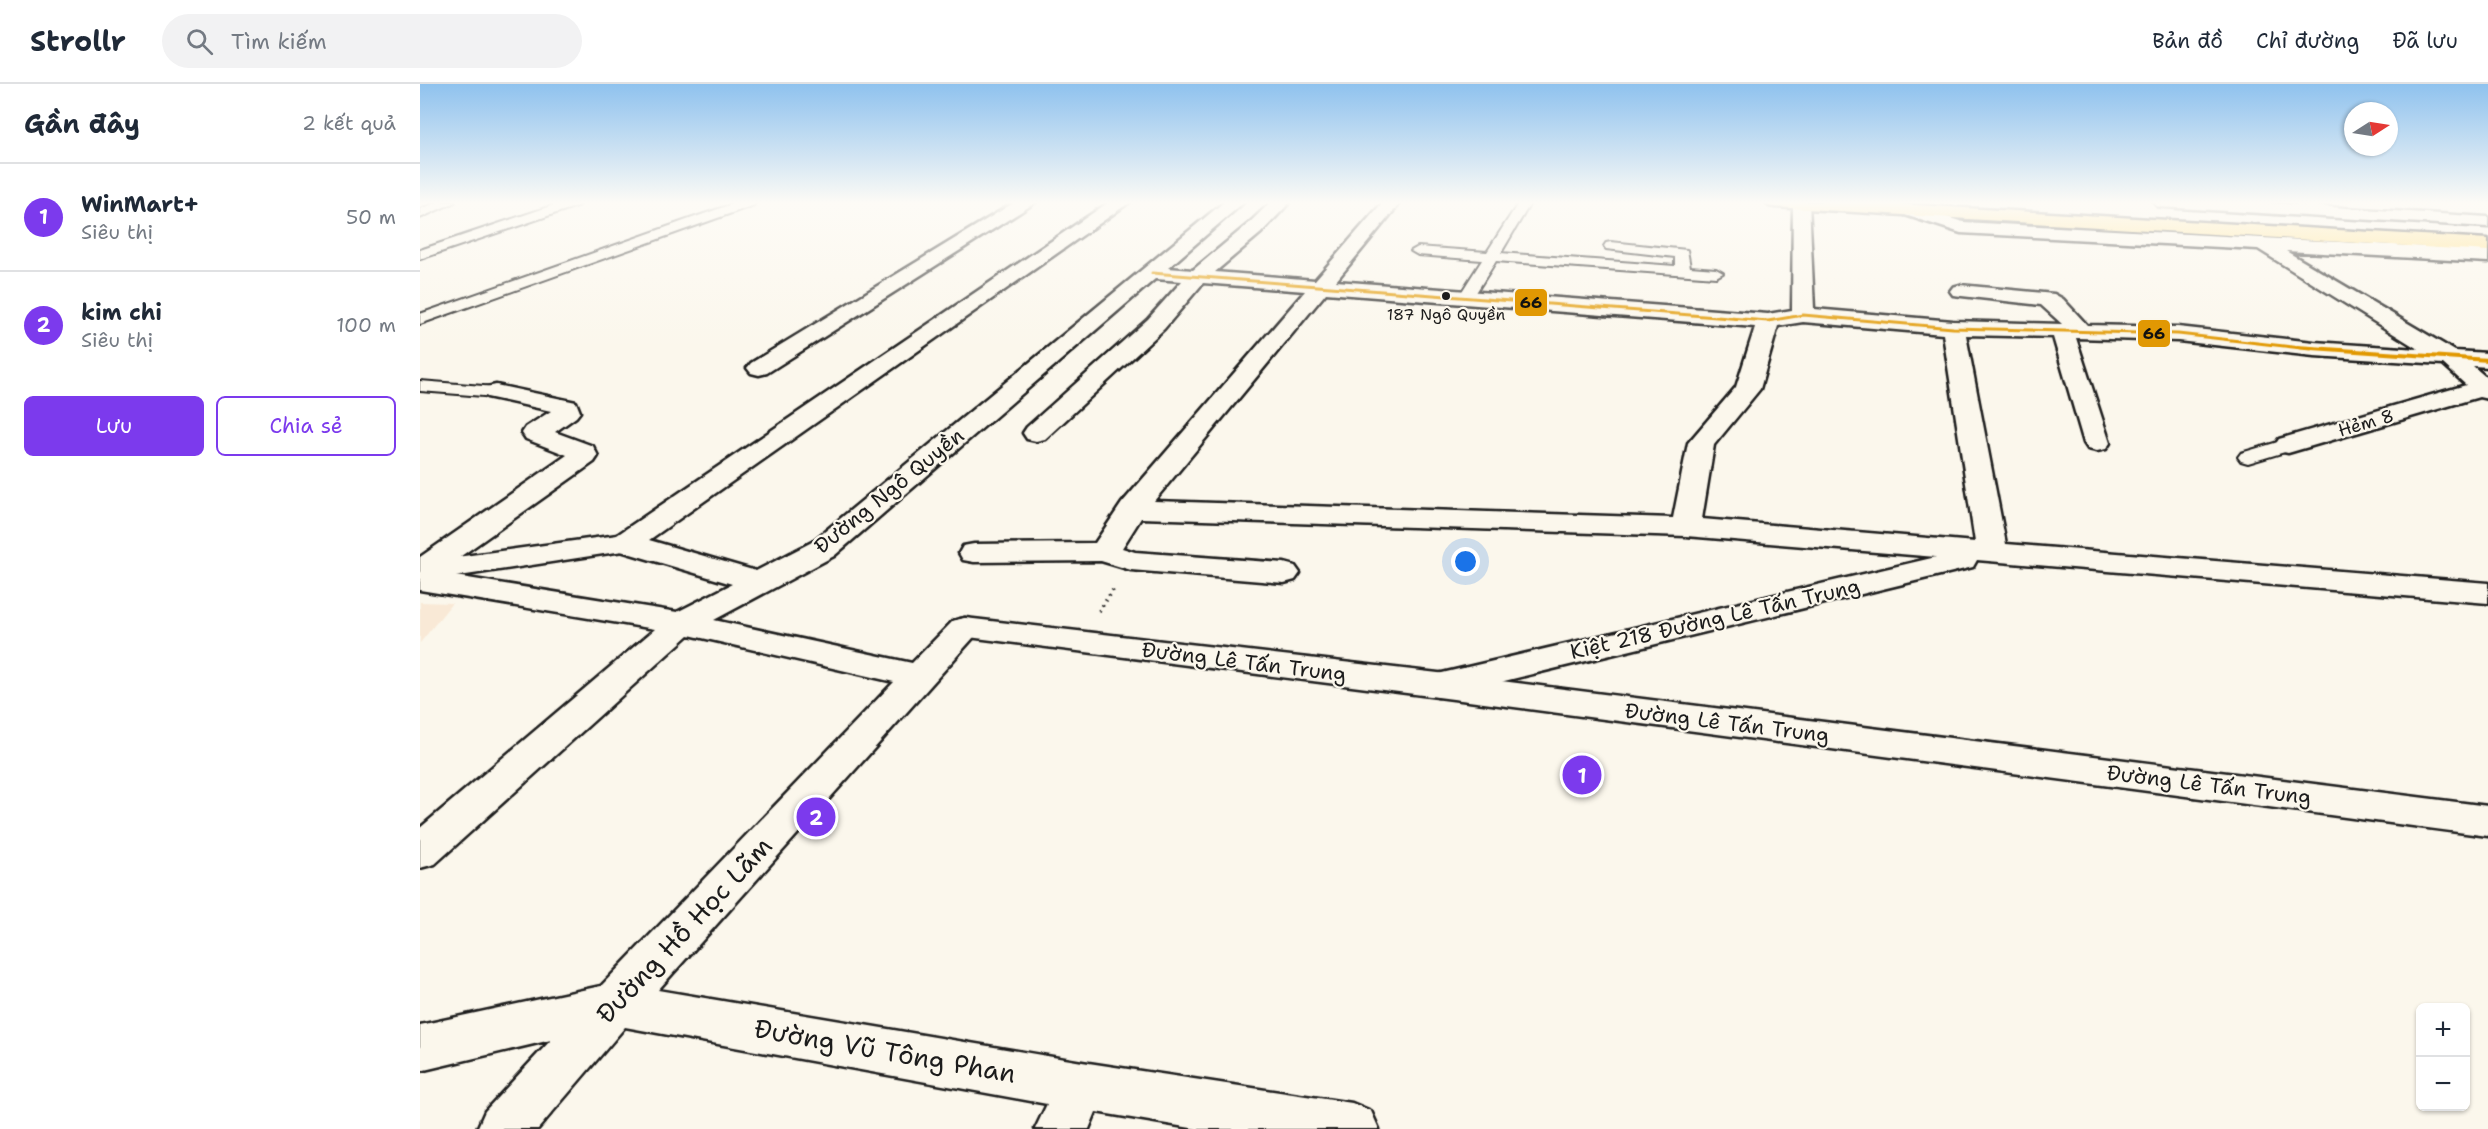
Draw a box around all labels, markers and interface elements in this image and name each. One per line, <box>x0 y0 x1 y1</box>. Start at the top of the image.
search box <box>162 14 582 68</box>
text: Strollr <box>30 22 126 60</box>
icon: search <box>183 25 216 58</box>
text: Tìm kiếm <box>231 27 327 56</box>
text: Bản đồ <box>2152 27 2223 55</box>
text: Chỉ đường <box>2256 27 2359 55</box>
text: Đã lưu <box>2392 27 2458 55</box>
north arrow <box>2344 102 2398 156</box>
text: Gần đây <box>24 106 140 141</box>
text: 2 kết quả <box>302 110 396 136</box>
text: WinMart+ <box>81 190 199 219</box>
text: 1 <box>39 204 48 230</box>
text: 50 m <box>346 204 396 230</box>
text: Siêu thị <box>81 219 153 245</box>
line badge: 66 <box>1514 288 1548 317</box>
marker: 187 Ngô Quyền <box>1440 290 1452 302</box>
text: 66 <box>1520 292 1542 313</box>
text: kim chi <box>81 298 162 327</box>
place label: 187 Ngô Quyền <box>1387 304 1506 325</box>
text: 2 <box>37 312 51 338</box>
text: 100 m <box>336 312 396 338</box>
line badge: 66 <box>2137 319 2171 348</box>
text: 66 <box>2143 323 2165 344</box>
text: Siêu thị <box>81 327 153 353</box>
button: Lưu <box>24 396 204 456</box>
button: Chia sẻ <box>216 396 396 456</box>
street label: Hẻm 8 <box>2335 404 2397 442</box>
street label: Đường Ngô Quyền <box>808 422 970 560</box>
your location <box>1451 547 1480 576</box>
street label: Kiệt 218 Đường Lê Tấn Trung <box>1567 572 1863 666</box>
street label: Đường Lê Tấn Trung <box>1140 636 1348 688</box>
street label: Đường Lê Tấn Trung <box>1623 697 1831 749</box>
pin: 1 <box>1562 752 1602 798</box>
street label: Đường Lê Tấn Trung <box>2105 759 2313 811</box>
pin: 2 <box>796 794 836 840</box>
street label: Đường Hồ Học Lãm <box>588 829 779 1031</box>
map controls <box>2416 1003 2470 1111</box>
button: + <box>2416 1003 2470 1057</box>
street label: Đường Vũ Tông Phan <box>752 1010 1019 1091</box>
button: − <box>2416 1057 2470 1111</box>

